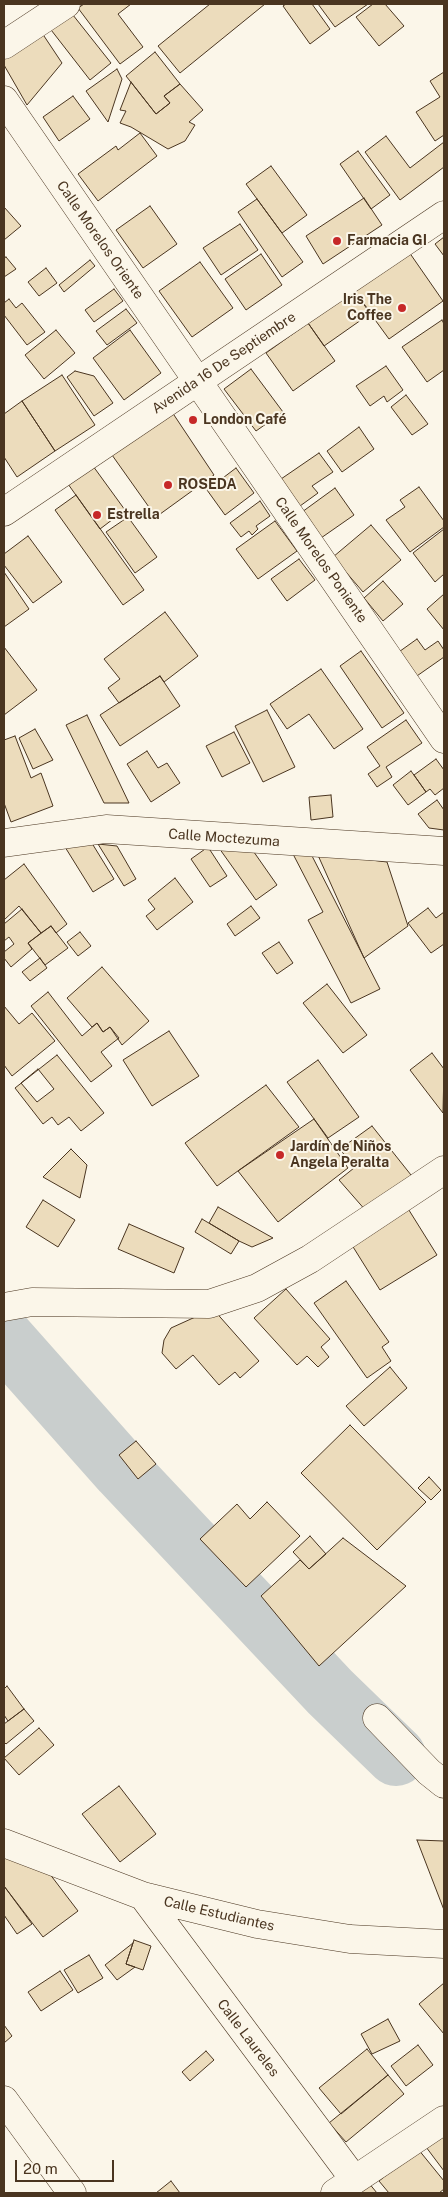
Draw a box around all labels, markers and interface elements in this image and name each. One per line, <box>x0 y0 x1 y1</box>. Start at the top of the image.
street label: Calle Morelos Oriente <box>53 178 147 302</box>
place label: Farmacia GI <box>347 233 427 249</box>
marker: Farmacia GI <box>331 235 343 247</box>
place label: Iris The Coffee <box>343 292 392 324</box>
marker: Iris The Coffee <box>396 302 408 314</box>
street label: Avenida 16 De Septiembre <box>149 309 299 417</box>
place label: London Café <box>203 412 287 428</box>
marker: London Café <box>187 414 199 426</box>
place label: ROSEDA <box>178 477 237 493</box>
marker: ROSEDA <box>162 479 174 491</box>
street label: Calle Morelos Poniente <box>271 494 371 626</box>
place label: Estrella <box>107 507 160 523</box>
marker: Estrella <box>91 509 103 521</box>
street label: Calle Moctezuma <box>168 826 280 850</box>
place label: Jardín de Niños Angela Peralta <box>290 1139 391 1172</box>
marker: Jardín de Niños Angela Peralta <box>274 1149 286 1161</box>
street label: Calle Estudiantes <box>162 1893 276 1935</box>
street label: Calle Laureles <box>213 1996 283 2080</box>
scale bar <box>18 2150 116 2182</box>
text: 20 m <box>23 2160 58 2177</box>

